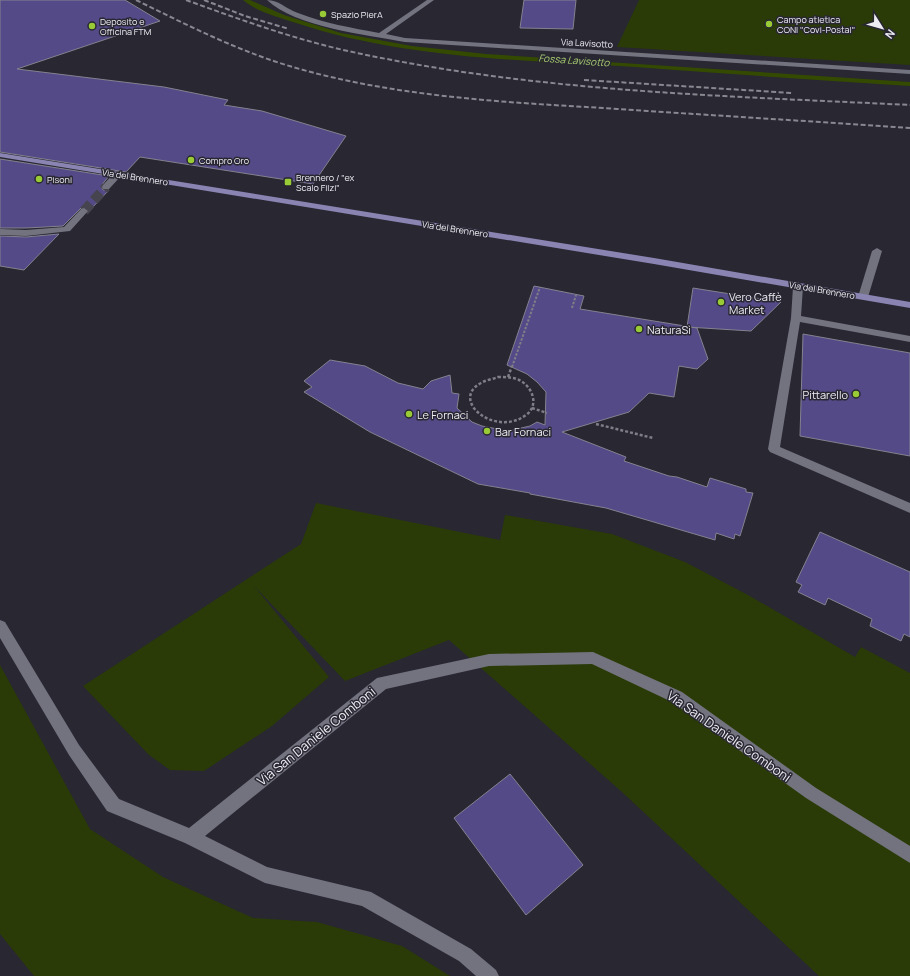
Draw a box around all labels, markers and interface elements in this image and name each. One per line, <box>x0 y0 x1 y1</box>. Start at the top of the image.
place label: Spazio PierA <box>331 8 383 21</box>
north arrow <box>862 8 902 48</box>
marker: Spazio PierA <box>318 9 328 19</box>
place label: Campo atletica CONI "Covi-Postal" <box>777 13 855 36</box>
place label: Deposito e Officina FTM <box>100 15 151 38</box>
marker: Campo atletica CONI "Covi-Postal" <box>764 19 774 29</box>
marker: Deposito e Officina FTM <box>87 21 97 31</box>
text: N <box>882 27 899 42</box>
street label: Via Lavisotto <box>561 35 613 51</box>
water label: Fossa Lavisotto <box>538 51 611 70</box>
place label: Compro Oro <box>199 154 249 167</box>
marker: Compro Oro <box>186 155 196 165</box>
street label: Via del Brennero <box>101 165 169 189</box>
place label: Brennero / "ex Scalo Filzi" <box>296 171 355 194</box>
place label: Pisoni <box>47 173 72 186</box>
marker: Pisoni <box>34 174 44 184</box>
marker: Brennero / "ex Scalo Filzi" <box>283 177 293 187</box>
street label: Via del Brennero <box>421 217 489 241</box>
street label: Via del Brennero <box>788 278 856 302</box>
place label: Vero Caffè Market <box>729 289 782 317</box>
marker: Vero Caffè Market <box>716 297 726 307</box>
place label: NaturaSì <box>647 322 691 337</box>
marker: NaturaSì <box>634 324 644 334</box>
place label: Pittarello <box>803 387 848 402</box>
marker: Pittarello <box>851 389 861 399</box>
place label: Le Fornaci <box>417 407 468 422</box>
marker: Le Fornaci <box>404 409 414 419</box>
place label: Bar Fornaci <box>495 424 551 439</box>
marker: Bar Fornaci <box>482 426 492 436</box>
street label: Via San Daniele Comboni <box>253 683 379 789</box>
street label: Via San Daniele Comboni <box>663 686 795 786</box>

